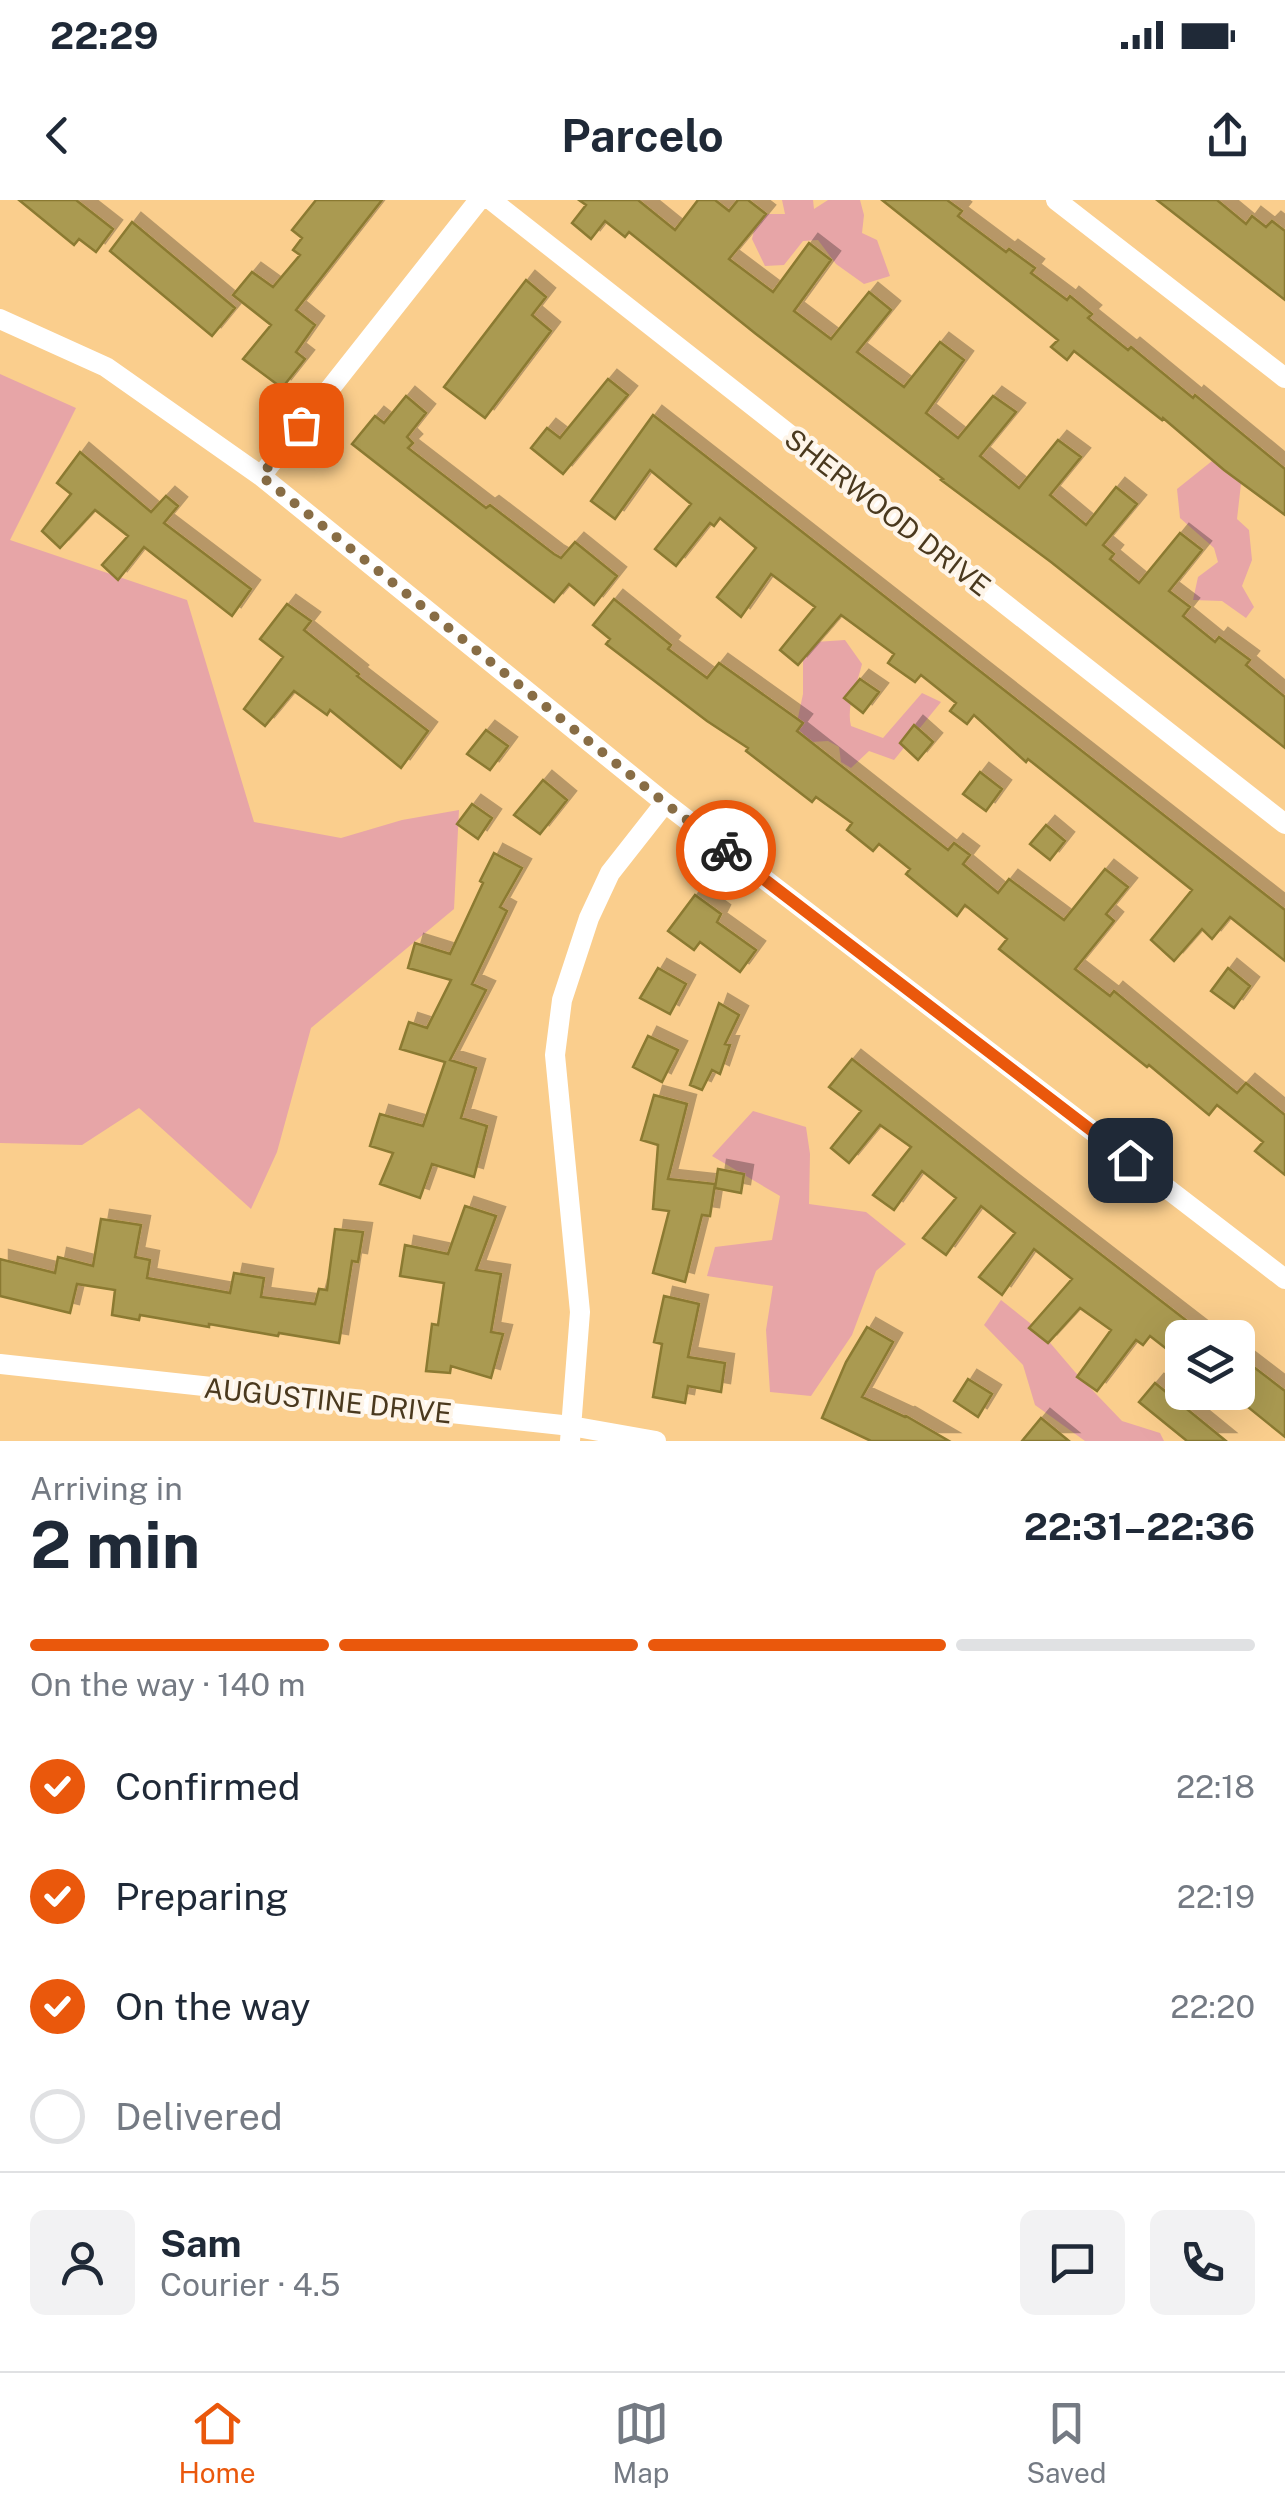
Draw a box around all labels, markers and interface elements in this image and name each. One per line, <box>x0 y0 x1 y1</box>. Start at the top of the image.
text: 22:29 <box>50 13 158 58</box>
icon: back <box>30 108 85 163</box>
icon: share <box>1200 108 1255 163</box>
text: Parcelo <box>561 109 724 162</box>
pin <box>259 383 344 468</box>
icon: bag <box>274 398 329 453</box>
street label: SHERWOOD DRIVE <box>779 421 997 603</box>
courier <box>676 800 776 900</box>
icon: bike <box>699 823 754 878</box>
pin <box>1088 1118 1173 1203</box>
icon: home <box>1103 1133 1158 1188</box>
map controls <box>1165 1320 1255 1410</box>
button: layers <box>1165 1320 1255 1410</box>
street label: AUGUSTINE DRIVE <box>202 1371 454 1429</box>
text: Arriving in <box>30 1470 183 1507</box>
text: 22:31–22:36 <box>1024 1504 1255 1549</box>
text: 2 min <box>30 1506 200 1583</box>
text: On the way · 140 m <box>30 1666 306 1703</box>
icon: check <box>30 1759 85 1814</box>
text: Confirmed <box>115 1764 300 1809</box>
text: 22:18 <box>1176 1768 1255 1805</box>
icon: check <box>30 1869 85 1924</box>
text: Preparing <box>115 1874 289 1919</box>
text: 22:19 <box>1177 1878 1255 1915</box>
icon: check <box>30 1979 85 2034</box>
text: On the way <box>115 1984 311 2029</box>
text: 22:20 <box>1170 1988 1255 2025</box>
text: Delivered <box>115 2094 283 2139</box>
button: person <box>30 2210 135 2315</box>
button: chat <box>1020 2210 1125 2315</box>
button: phone <box>1150 2210 1255 2315</box>
text: Sam <box>160 2221 242 2266</box>
text: Courier · 4.5 <box>160 2266 340 2303</box>
tab: Home <box>178 2396 256 2489</box>
tab: Map <box>613 2396 669 2489</box>
tab: Saved <box>1026 2396 1107 2489</box>

